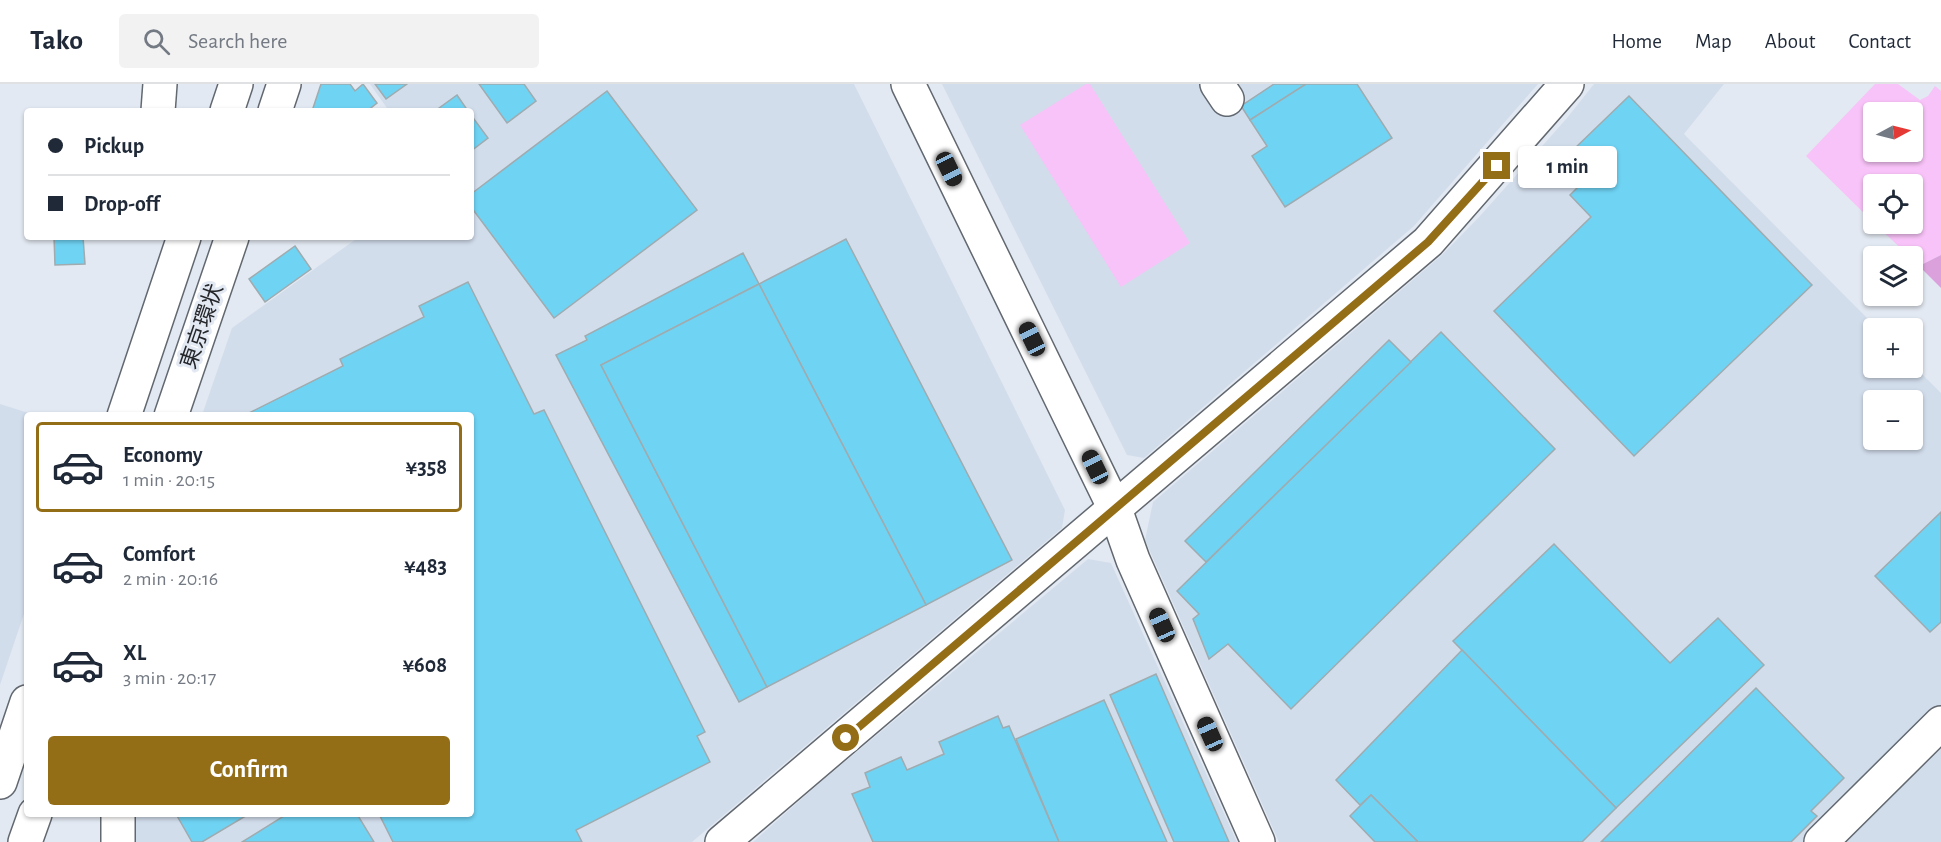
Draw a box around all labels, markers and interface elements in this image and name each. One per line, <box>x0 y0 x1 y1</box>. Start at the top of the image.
search box <box>119 14 539 68</box>
icon: search <box>140 25 173 58</box>
text: Tako <box>30 27 83 55</box>
text: Search here <box>188 30 288 52</box>
text: Home <box>1611 31 1662 52</box>
text: Map <box>1695 31 1732 52</box>
text: About <box>1765 31 1815 52</box>
text: Contact <box>1848 31 1911 52</box>
north arrow <box>1863 102 1923 162</box>
map controls <box>1863 102 1923 450</box>
text: Pickup <box>84 135 144 157</box>
callout: 1 min <box>1518 145 1617 187</box>
car <box>933 149 965 189</box>
route end <box>1483 152 1510 179</box>
text: 1 min <box>1546 157 1589 177</box>
button: locate <box>1863 174 1923 234</box>
text: Drop-off <box>84 193 160 215</box>
button: layers <box>1863 246 1923 306</box>
street label: 東京環状 <box>176 281 227 372</box>
button: + <box>1863 318 1923 378</box>
car <box>1016 319 1048 359</box>
button: − <box>1863 390 1923 450</box>
icon: car <box>51 440 105 494</box>
text: Economy <box>123 444 203 466</box>
car <box>1079 447 1111 487</box>
text: ¥358 <box>406 456 447 478</box>
text: 1 min · 20:15 <box>123 470 215 490</box>
icon: car <box>51 539 105 593</box>
text: Comfort <box>123 543 195 565</box>
text: ¥483 <box>404 555 447 577</box>
text: 2 min · 20:16 <box>123 569 218 589</box>
car <box>1146 605 1178 645</box>
icon: car <box>51 638 105 692</box>
text: XL <box>123 642 146 664</box>
text: ¥608 <box>402 654 447 676</box>
text: 3 min · 20:17 <box>123 668 216 688</box>
car <box>1194 714 1226 754</box>
route start <box>832 724 859 751</box>
button: Confirm <box>48 736 450 805</box>

